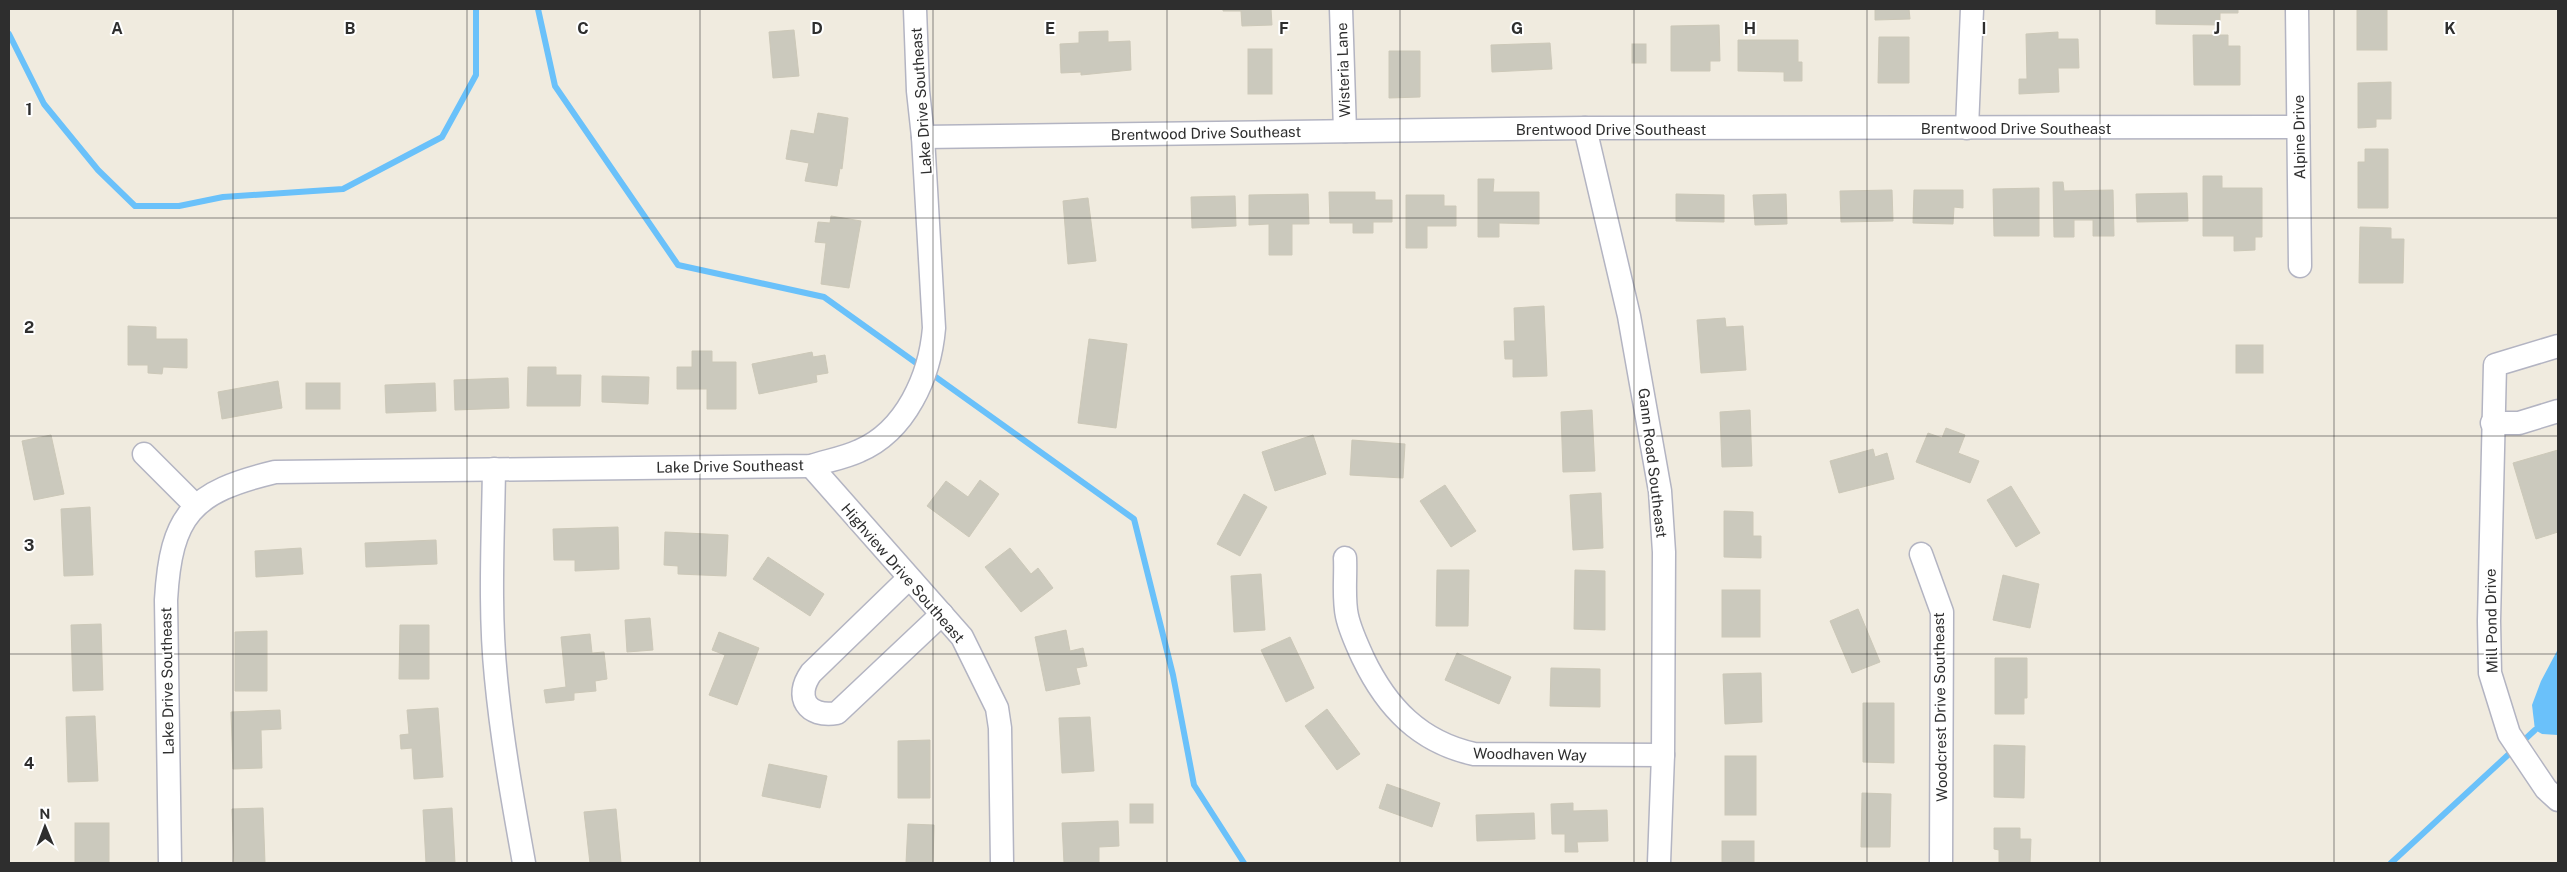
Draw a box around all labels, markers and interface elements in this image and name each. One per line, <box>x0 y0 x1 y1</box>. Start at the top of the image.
text: A <box>111 19 123 38</box>
text: B <box>345 19 356 38</box>
text: C <box>577 19 589 38</box>
text: D <box>811 19 823 38</box>
text: E <box>1045 19 1055 38</box>
text: F <box>1279 19 1289 38</box>
text: G <box>1511 19 1523 38</box>
text: H <box>1744 19 1756 38</box>
text: I <box>1982 19 1986 38</box>
text: J <box>2214 19 2220 38</box>
text: K <box>2444 19 2456 38</box>
street label: Wisteria Lane <box>1333 22 1353 118</box>
street label: Lake Drive Southeast <box>907 27 935 175</box>
street label: Alpine Drive <box>2290 95 2308 179</box>
text: 1 <box>26 100 32 119</box>
street label: Brentwood Drive Southeast <box>1921 120 2111 137</box>
street label: Brentwood Drive Southeast <box>1516 121 1706 138</box>
street label: Brentwood Drive Southeast <box>1111 123 1302 143</box>
text: 2 <box>24 318 34 337</box>
street label: Gann Road Southeast <box>1635 387 1671 539</box>
street label: Lake Drive Southeast <box>656 456 804 476</box>
street label: Highview Drive Southeast <box>838 500 968 646</box>
text: 3 <box>24 536 34 555</box>
street label: Mill Pond Drive <box>2482 569 2500 673</box>
street label: Lake Drive Southeast <box>157 607 177 755</box>
street label: Woodcrest Drive Southeast <box>1930 612 1950 802</box>
street label: Woodhaven Way <box>1473 745 1587 763</box>
text: 4 <box>24 754 35 773</box>
north arrow <box>20 802 70 852</box>
text: N <box>39 806 50 822</box>

